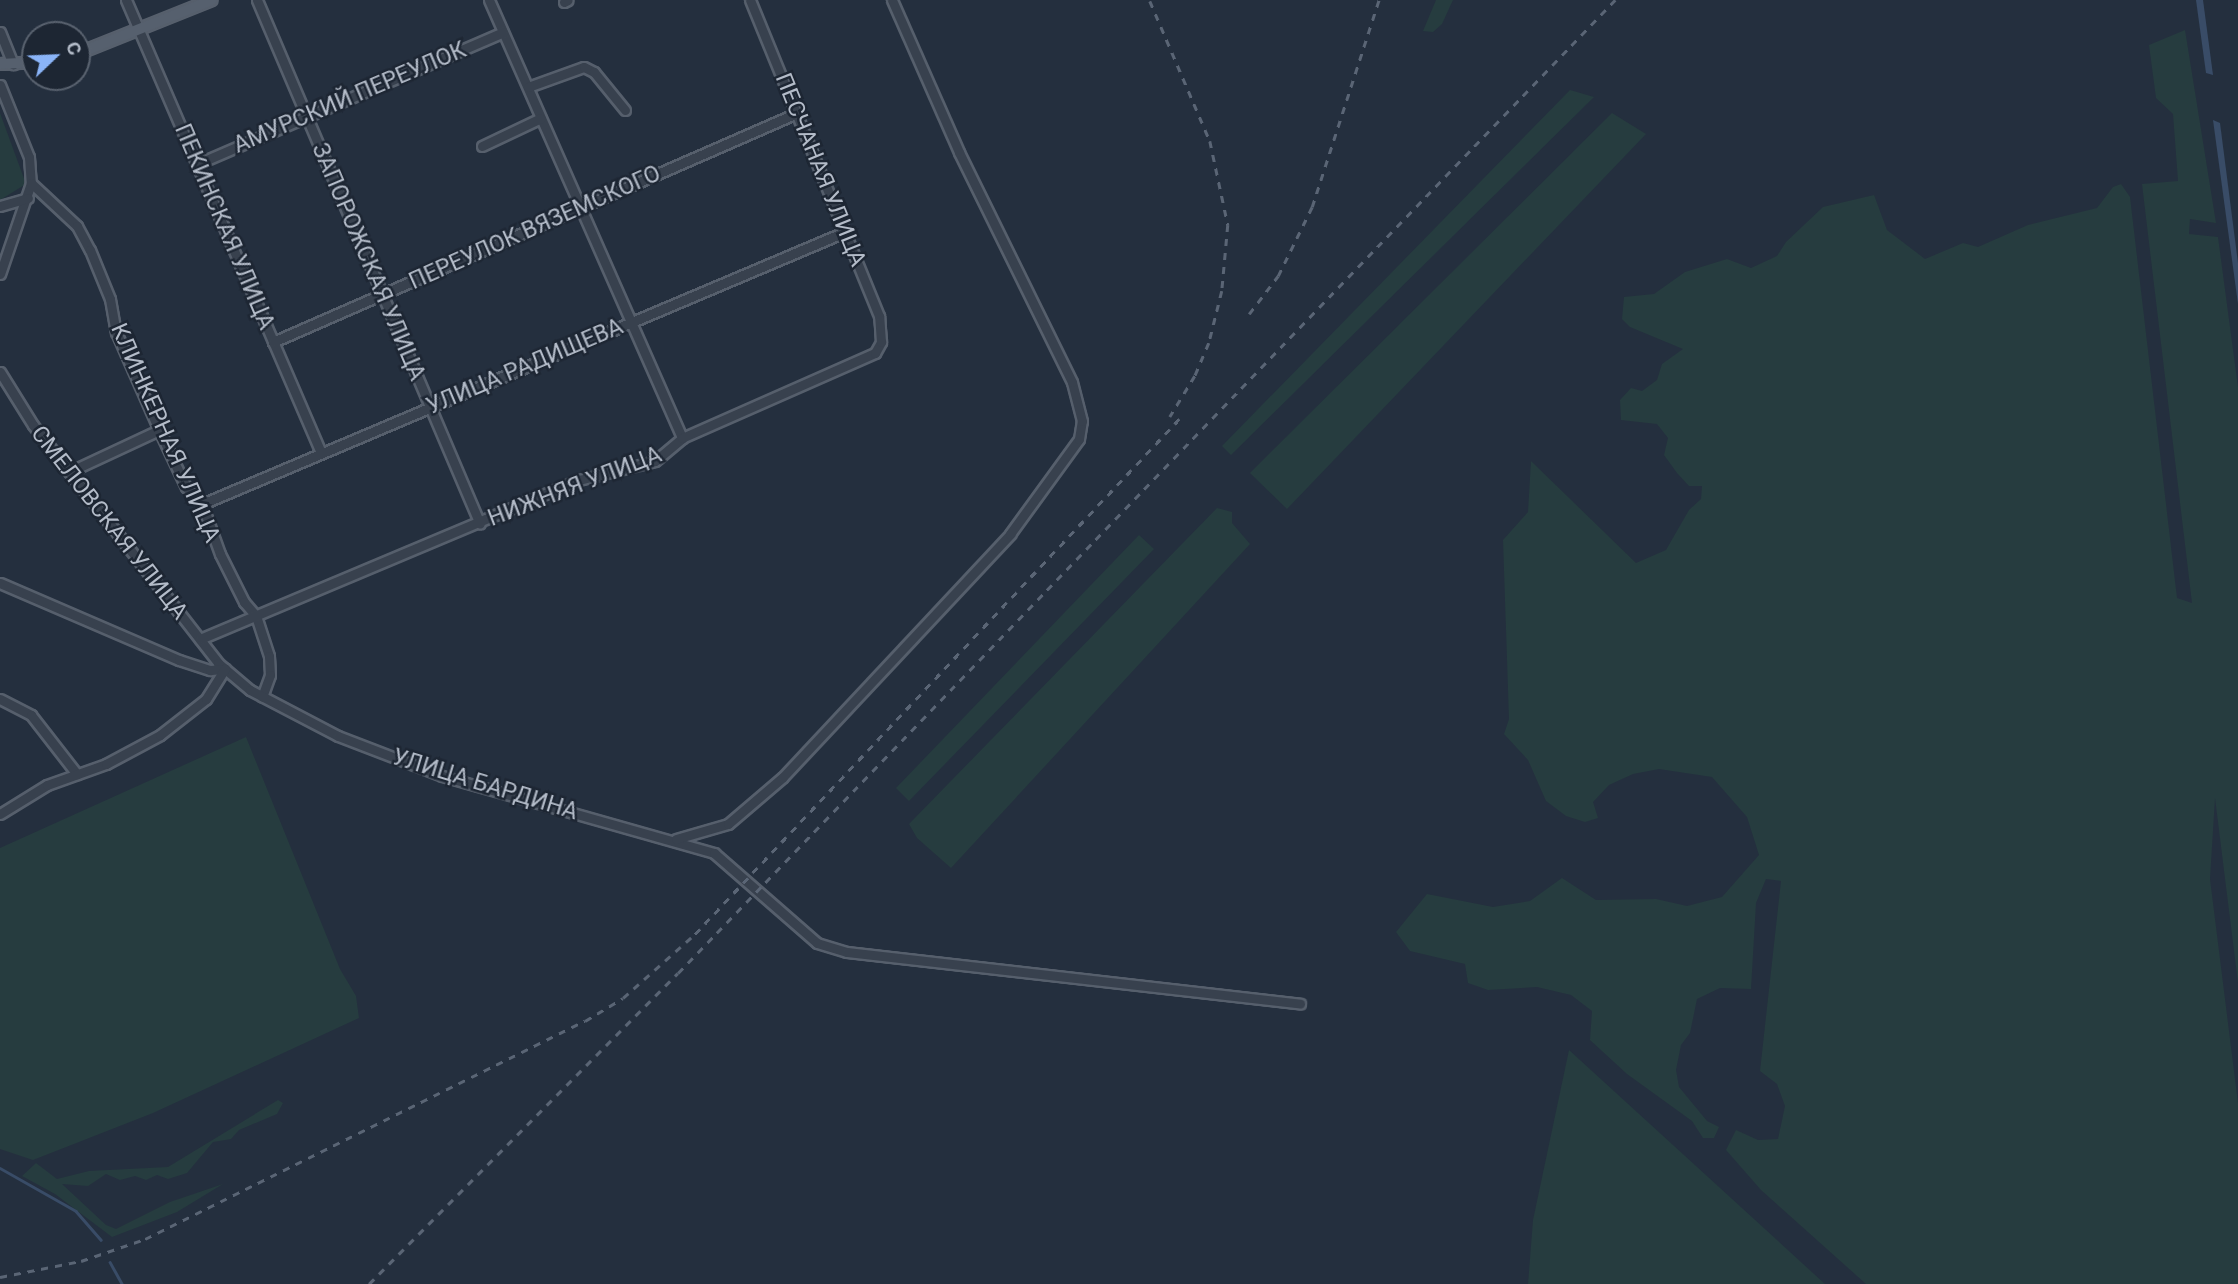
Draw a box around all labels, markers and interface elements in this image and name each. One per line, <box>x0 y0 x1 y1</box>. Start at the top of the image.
north arrow <box>21 21 91 91</box>
street label: АМУРСКИЙ ПЕРЕУЛОК <box>229 36 471 160</box>
text: С <box>61 38 87 59</box>
street label: ПЕСЧАНАЯ УЛИЦА <box>769 69 871 271</box>
street label: ПЕКИНСКАЯ УЛИЦА <box>168 120 280 334</box>
street label: ЗАПОРОЖСКАЯ УЛИЦА <box>305 139 431 385</box>
street label: ПЕРЕУЛОК ВЯЗЕМСКОГО <box>405 160 665 296</box>
street label: УЛИЦА РАДИЩЕВА <box>423 313 627 421</box>
street label: КЛИНКЕРНАЯ УЛИЦА <box>104 319 226 547</box>
street label: СМЕЛОВСКАЯ УЛИЦА <box>25 421 193 625</box>
street label: НИЖНЯЯ УЛИЦА <box>484 441 666 533</box>
street label: УЛИЦА БАРДИНА <box>389 744 581 826</box>

